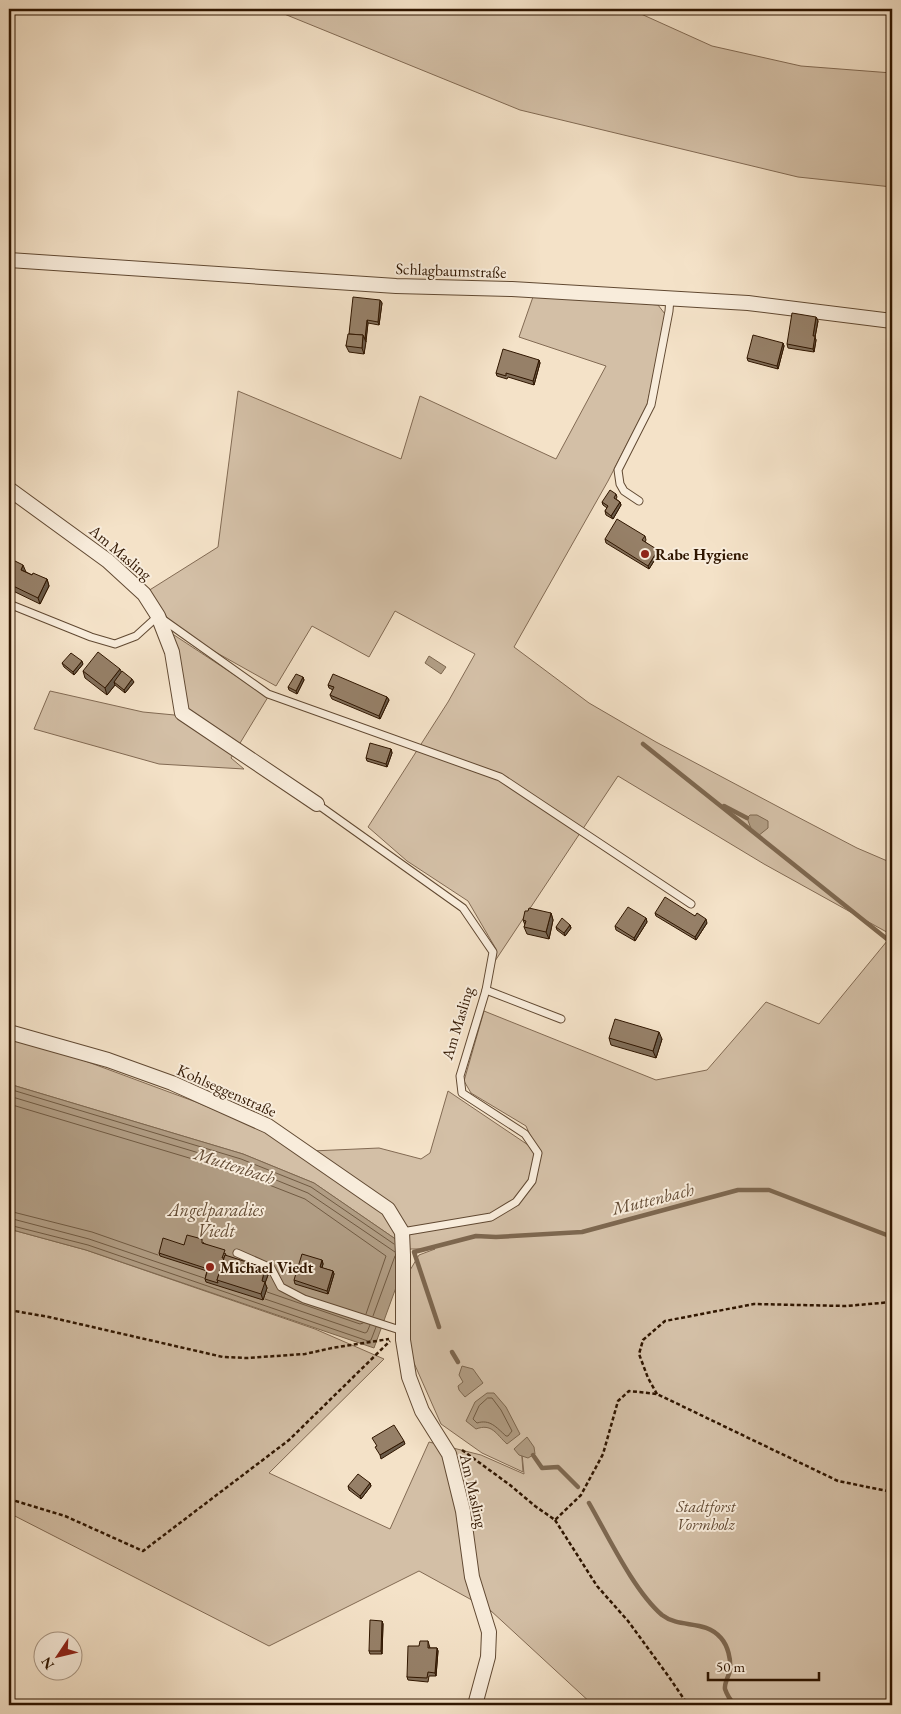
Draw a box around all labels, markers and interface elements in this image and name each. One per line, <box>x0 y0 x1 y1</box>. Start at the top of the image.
street label: Schlagbaumstraße <box>395 258 507 283</box>
street label: Am Masling <box>84 519 157 585</box>
place label: Rabe Hygiene <box>655 544 749 565</box>
marker: Rabe Hygiene <box>639 548 651 560</box>
street label: Am Masling <box>436 983 479 1063</box>
street label: Kohlseggenstraße <box>174 1059 280 1122</box>
water label: Muttenbach <box>191 1141 279 1189</box>
water label: Muttenbach <box>608 1177 696 1220</box>
water label: Angelparadies Viedt <box>166 1198 265 1242</box>
place label: Michael Viedt <box>220 1257 314 1278</box>
marker: Michael Viedt <box>204 1261 216 1273</box>
street label: Am Masling <box>455 1451 492 1531</box>
park label: Stadtforst Vormholz <box>675 1496 737 1535</box>
north arrow <box>32 1632 82 1682</box>
scale bar <box>708 1649 820 1681</box>
text: N <box>36 1653 58 1673</box>
text: 50 m <box>716 1657 745 1676</box>

